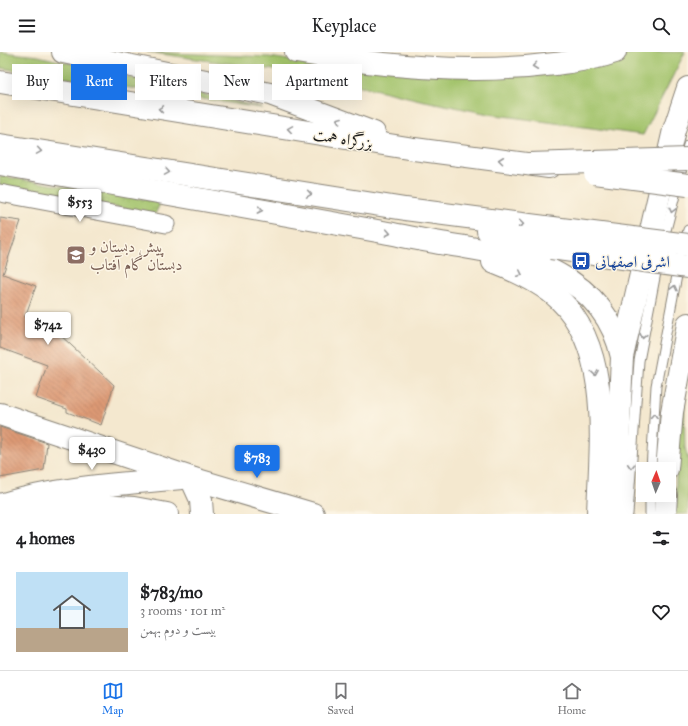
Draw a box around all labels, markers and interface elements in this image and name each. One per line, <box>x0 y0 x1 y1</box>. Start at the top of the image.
icon: menu <box>16 15 38 37</box>
text: Keyplace <box>312 15 376 37</box>
icon: search <box>650 15 672 37</box>
one-way arrow <box>532 61 538 70</box>
chip: Buy <box>12 64 63 100</box>
chip: Rent <box>71 64 127 100</box>
chip: Filters <box>135 64 201 100</box>
chip: New <box>209 64 264 100</box>
chip: Apartment <box>272 64 362 100</box>
one-way arrow <box>158 105 164 114</box>
one-way arrow <box>335 116 342 124</box>
street label: بزرگراه همت <box>311 123 375 154</box>
one-way arrow <box>286 125 293 134</box>
one-way arrow <box>35 147 42 155</box>
one-way arrow <box>498 156 504 165</box>
one-way arrow <box>164 167 170 176</box>
pin: $553 <box>56 189 104 223</box>
one-way arrow <box>306 189 312 198</box>
text: $553 <box>67 194 93 210</box>
one-way arrow <box>257 205 263 213</box>
one-way arrow <box>668 206 676 213</box>
one-way arrow <box>518 219 524 228</box>
one-way arrow <box>385 229 391 237</box>
place label: پیش دبستان و دبستان گام آفتاب <box>88 237 182 279</box>
school or university icon: پیش دبستان و دبستان گام آفتاب <box>65 244 87 266</box>
bus stop icon: اشرفی اصفهانی <box>570 250 592 272</box>
place label: اشرفی اصفهانی <box>595 252 670 272</box>
one-way arrow <box>516 269 524 277</box>
one-way arrow <box>669 285 677 291</box>
pin: $742 <box>24 312 72 346</box>
text: $742 <box>34 317 62 333</box>
one-way arrow <box>639 333 648 339</box>
one-way arrow <box>590 370 599 376</box>
one-way arrow <box>649 413 658 419</box>
pin: $430 <box>68 437 116 471</box>
text: $430 <box>78 442 106 458</box>
pin: $783 <box>233 445 281 479</box>
text: $783 <box>244 450 270 466</box>
north arrow <box>636 462 676 502</box>
map controls <box>636 462 676 502</box>
one-way arrow <box>626 463 635 469</box>
icon: filters <box>650 527 672 549</box>
text: 4 homes <box>16 528 75 549</box>
text: $783/mo <box>140 582 203 603</box>
icon: home <box>48 588 96 636</box>
icon: heart <box>650 601 672 623</box>
text: 3 rooms · 101 m² <box>140 603 225 619</box>
text: بیست و دوم بهمن <box>140 622 217 638</box>
tab: Map <box>102 680 124 717</box>
tab: Saved <box>328 680 354 717</box>
tab: Home <box>557 680 586 717</box>

